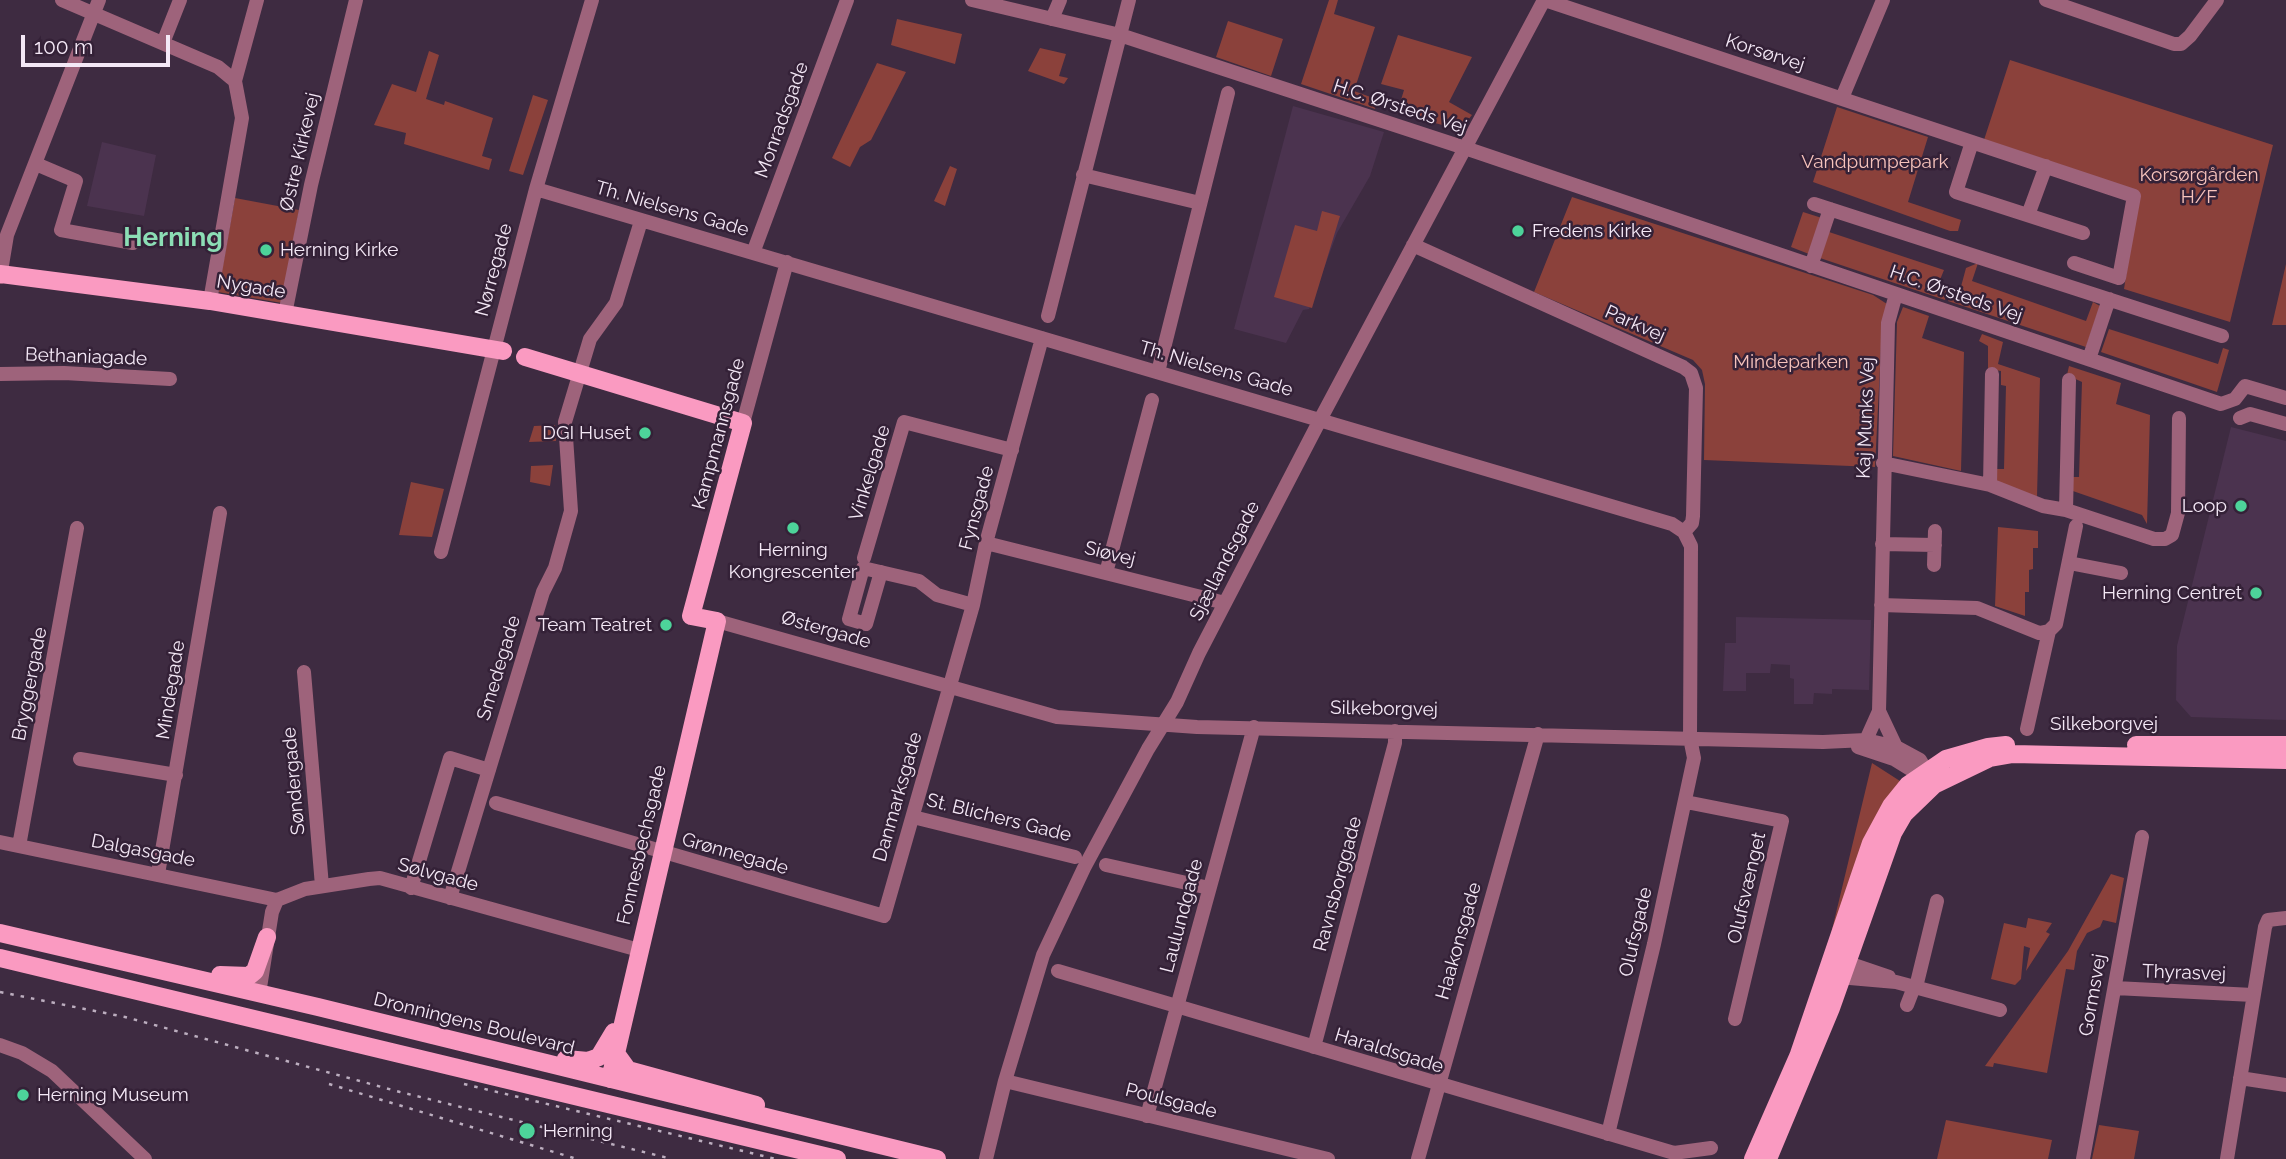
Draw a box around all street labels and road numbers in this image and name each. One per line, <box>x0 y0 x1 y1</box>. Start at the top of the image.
street label: Korsørvej <box>1722 29 1808 77</box>
street label: Monradsgade <box>750 59 814 181</box>
street label: H.C. Ørsteds Vej <box>1330 75 1470 139</box>
street label: Østre Kirkevej <box>275 91 325 213</box>
street label: Th. Nielsens Gade <box>593 176 751 242</box>
street label: Nørregade <box>471 221 517 319</box>
street label: H.C. Ørsteds Vej <box>1887 261 2025 327</box>
street label: Nygade <box>215 270 287 304</box>
street label: Parkvej <box>1601 301 1669 347</box>
street label: Th. Nielsens Gade <box>1137 336 1295 402</box>
street label: Bethaniagade <box>25 343 147 371</box>
street label: Kampmannsgade <box>688 356 750 512</box>
street label: Kaj Munks Vej <box>1852 357 1880 479</box>
street label: Vinkelgade <box>845 422 895 524</box>
street label: Fynsgade <box>955 463 999 553</box>
street label: Sjællandsgade <box>1185 497 1265 625</box>
street label: Siøvej <box>1082 537 1138 571</box>
street label: Østergade <box>779 606 873 654</box>
street label: Smedegade <box>472 613 526 723</box>
street label: Bryggergade <box>8 625 52 743</box>
street label: Mindegade <box>152 639 190 741</box>
street label: Silkeborgvej <box>1330 697 1438 721</box>
street label: Silkeborgvej <box>2050 713 2158 735</box>
street label: Søndergade <box>278 726 310 836</box>
street label: Danmarksgade <box>869 730 927 864</box>
street label: Fonnesbechsgade <box>613 763 671 927</box>
street label: St. Blichers Gade <box>924 789 1074 847</box>
street label: Ravnsborggade <box>1309 814 1367 954</box>
street label: Grønnegade <box>679 828 791 880</box>
street label: Dalgasgade <box>89 830 197 872</box>
street label: Olufsvænget <box>1723 830 1771 946</box>
street label: Sølvgade <box>395 853 481 897</box>
street label: Laulundgade <box>1156 856 1208 976</box>
street label: Haakonsgade <box>1431 880 1487 1002</box>
street label: Olufsgade <box>1615 885 1657 979</box>
street label: Gormsvej <box>2075 952 2111 1038</box>
street label: Thyrasvej <box>2142 960 2226 986</box>
street label: Dronningens Boulevard <box>371 988 577 1060</box>
street label: Haraldsgade <box>1332 1024 1446 1078</box>
street label: Poulsgade <box>1123 1079 1219 1123</box>

